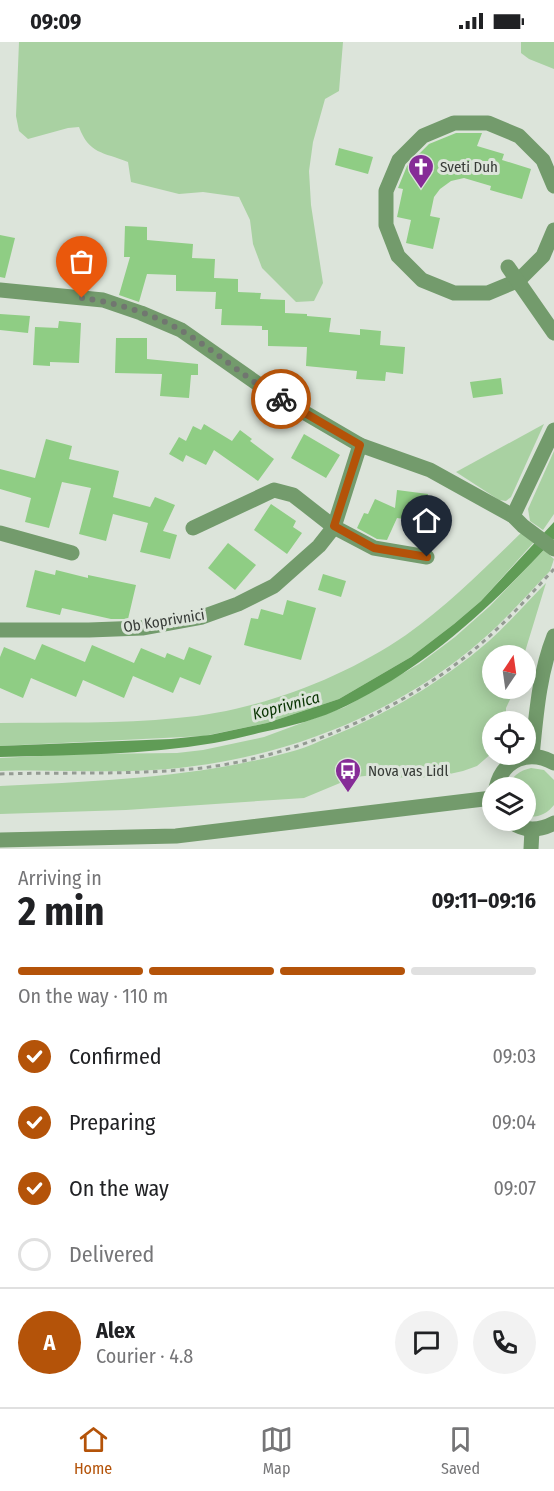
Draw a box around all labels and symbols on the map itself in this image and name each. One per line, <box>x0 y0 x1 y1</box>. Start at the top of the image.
church icon: Sveti Duh <box>406 152 436 190</box>
place label: Sveti Duh <box>440 158 498 176</box>
pin <box>56 236 107 298</box>
courier <box>251 369 311 429</box>
pin <box>401 495 452 557</box>
street label: Ob Koprivnici <box>122 606 206 636</box>
north arrow <box>482 645 536 699</box>
water label: Koprivnica <box>250 687 322 724</box>
bus stop icon: Nova vas Lidl <box>333 756 363 794</box>
place label: Nova vas Lidl <box>368 762 448 780</box>

